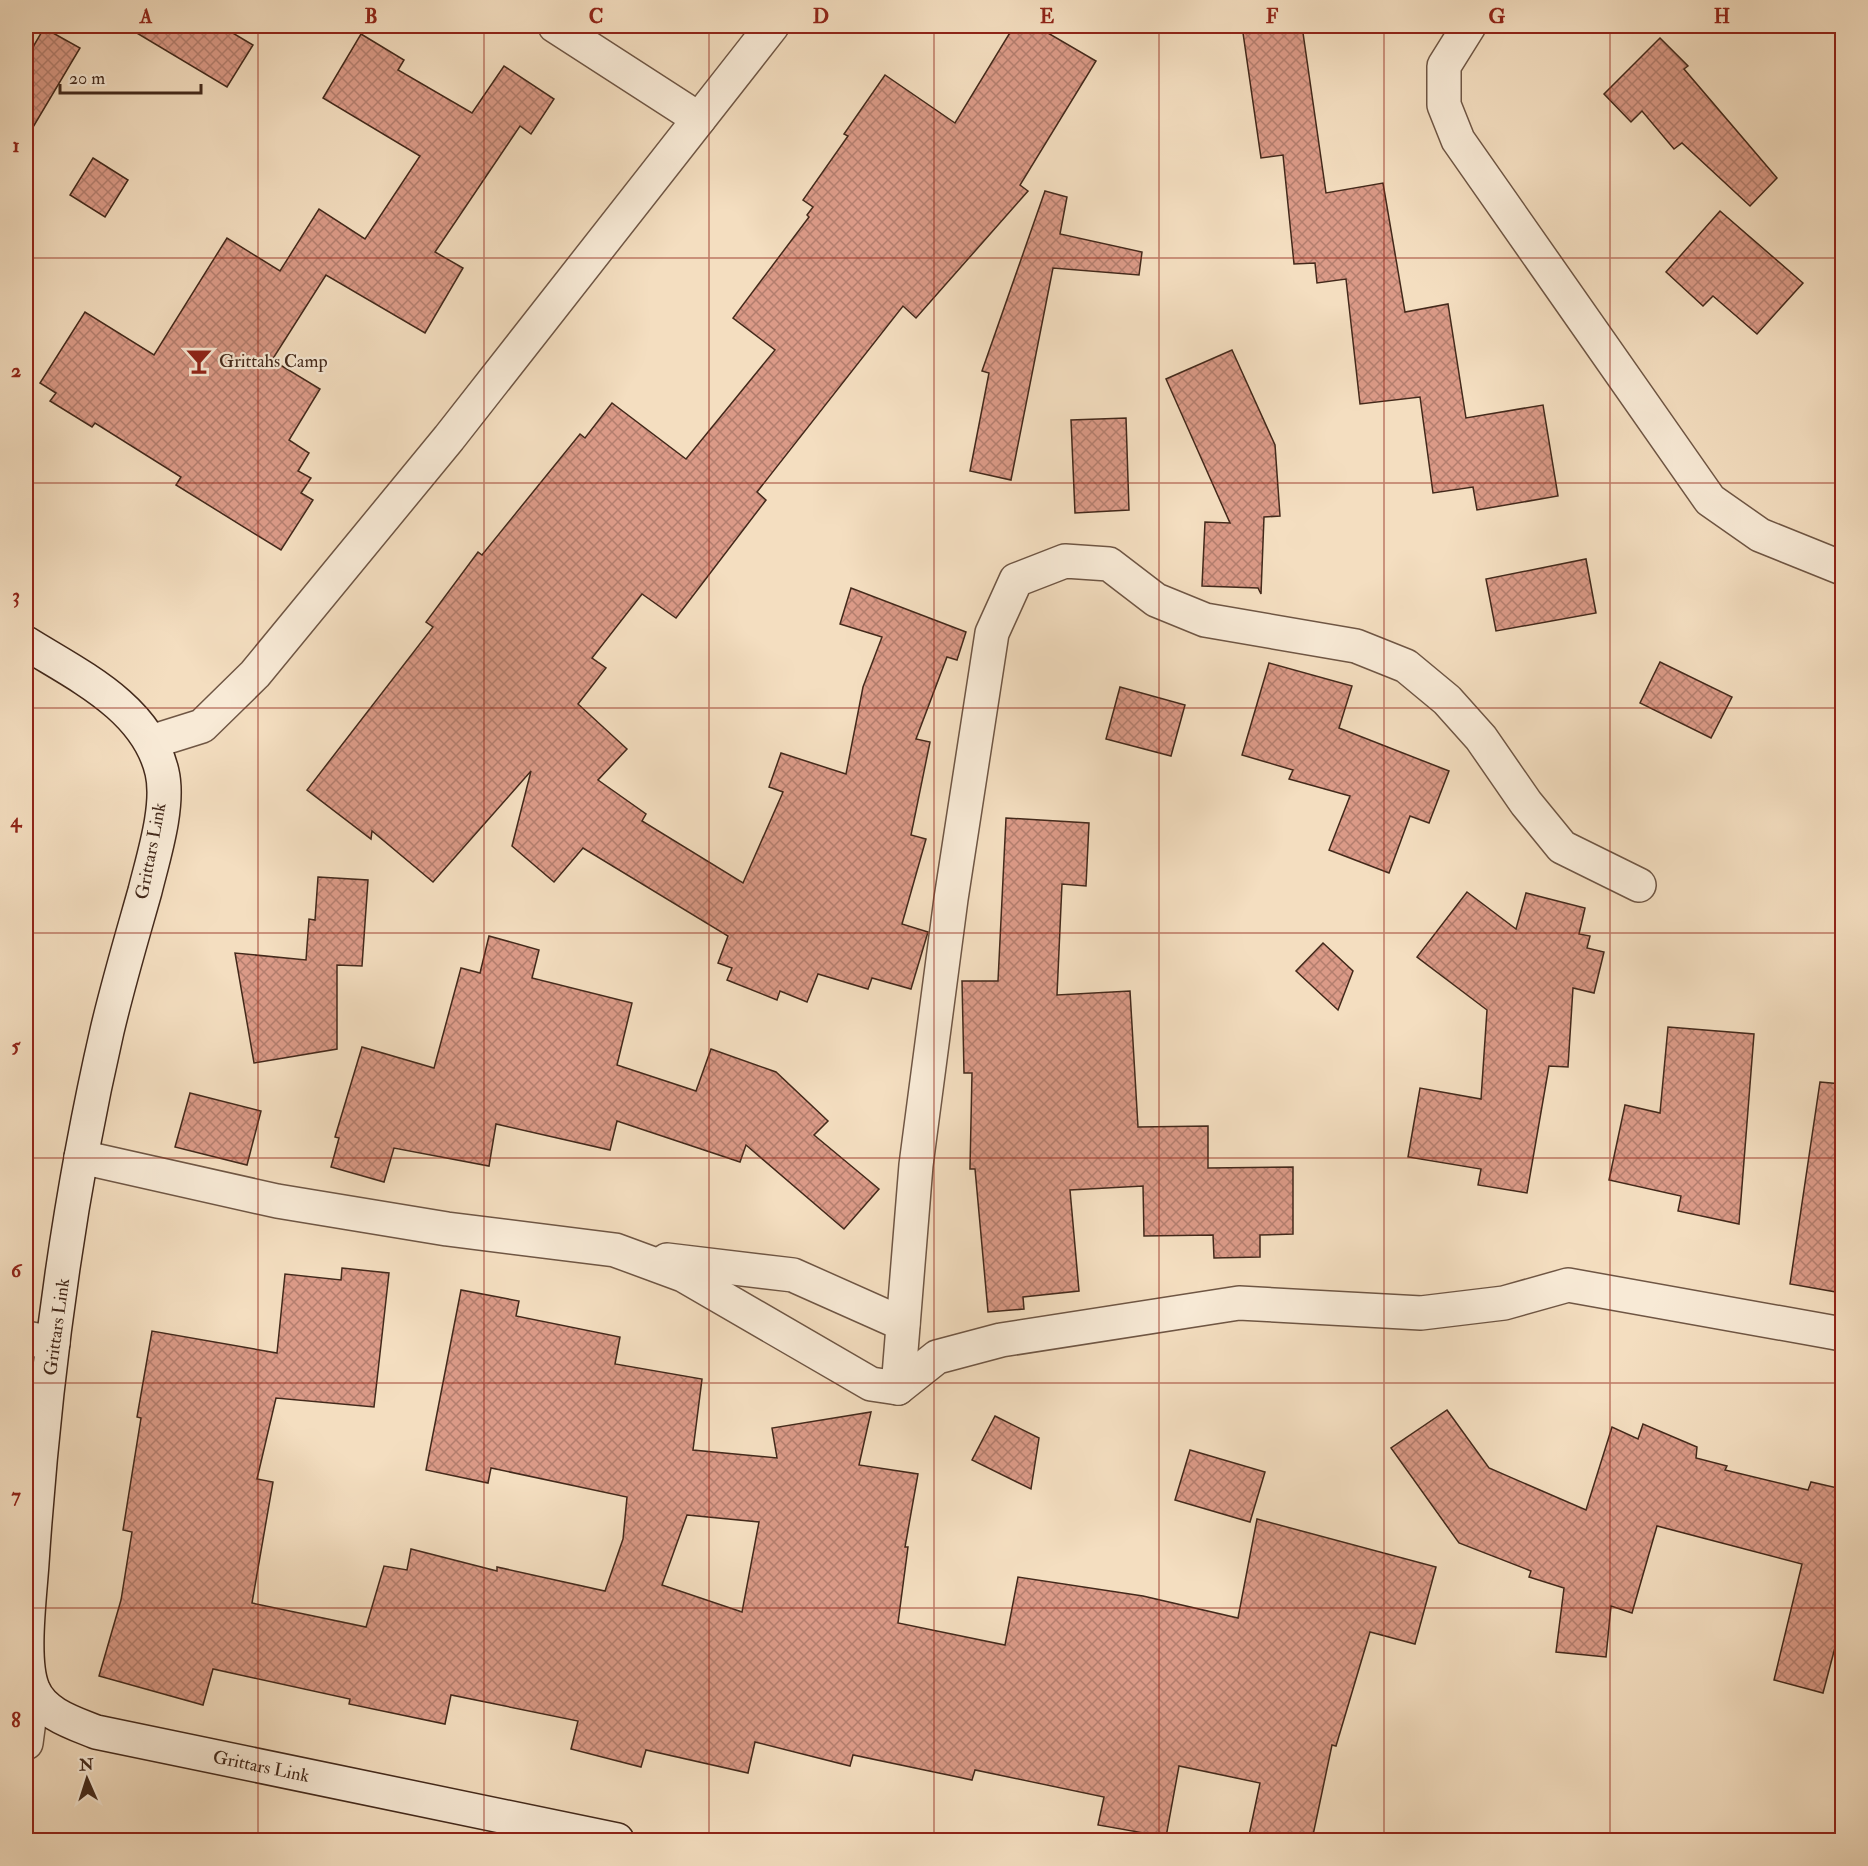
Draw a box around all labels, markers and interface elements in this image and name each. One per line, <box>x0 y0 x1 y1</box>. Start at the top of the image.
text: A <box>139 4 153 29</box>
text: B <box>364 4 378 29</box>
text: C <box>589 4 603 29</box>
text: D <box>813 4 829 29</box>
text: E <box>1040 4 1055 29</box>
text: F <box>1266 4 1279 29</box>
text: G <box>1489 4 1506 29</box>
text: H <box>1714 4 1730 29</box>
scale bar <box>60 57 201 95</box>
text: 20 m <box>69 67 105 90</box>
text: 1 <box>12 133 20 158</box>
bar icon: Grittahs Camp <box>184 346 214 376</box>
place label: Grittahs Camp <box>219 350 328 373</box>
text: 2 <box>11 358 21 383</box>
text: 3 <box>12 583 20 608</box>
street label: Grittars Link <box>130 800 172 901</box>
text: 4 <box>10 808 23 833</box>
text: 5 <box>12 1033 22 1058</box>
text: 6 <box>11 1258 23 1283</box>
street label: Grittars Link <box>39 1277 75 1377</box>
text: 7 <box>11 1483 21 1508</box>
text: 8 <box>11 1708 21 1733</box>
street label: Grittars Link <box>211 1745 312 1788</box>
north arrow <box>57 1749 117 1809</box>
text: N <box>78 1755 95 1775</box>

